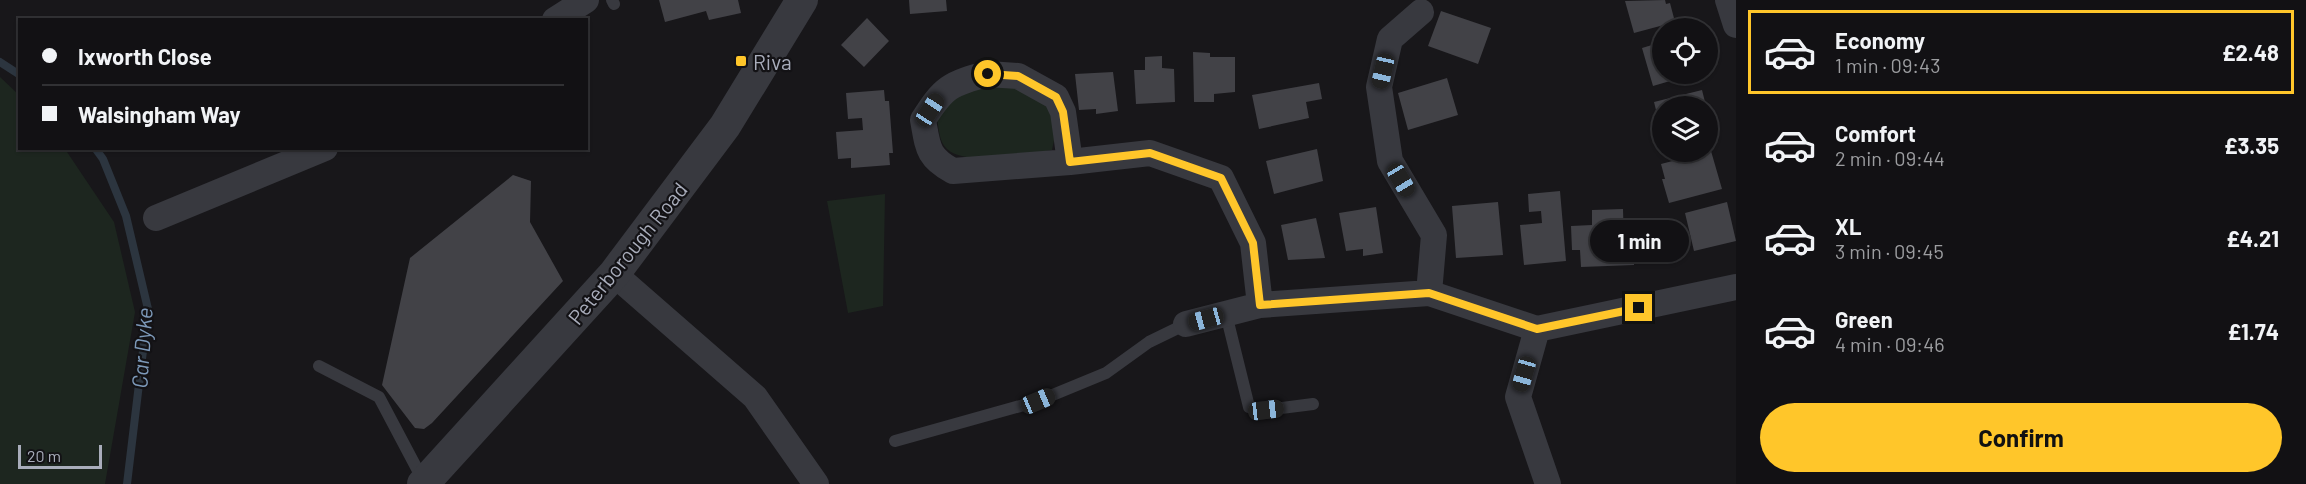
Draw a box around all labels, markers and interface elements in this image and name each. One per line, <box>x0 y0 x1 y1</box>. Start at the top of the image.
map controls <box>1652 18 1718 162</box>
button: locate <box>1652 18 1718 84</box>
icon: car <box>1763 25 1817 79</box>
text: Economy <box>1835 27 1925 53</box>
text: £2.48 <box>2222 39 2279 65</box>
text: Ixworth Close <box>78 43 212 69</box>
place label: Riva <box>753 49 792 74</box>
car <box>1370 51 1396 91</box>
text: 1 min · 09:43 <box>1835 53 1940 77</box>
marker: Riva <box>734 54 748 68</box>
route start <box>974 60 1001 87</box>
car <box>913 90 947 130</box>
button: layers <box>1652 96 1718 162</box>
text: Walsingham Way <box>78 101 241 127</box>
icon: car <box>1763 118 1817 172</box>
text: Comfort <box>1835 120 1916 146</box>
text: £3.35 <box>2224 132 2279 158</box>
text: 2 min · 09:44 <box>1835 146 1945 170</box>
car <box>1384 160 1418 200</box>
street label: Peterborough Road <box>562 177 692 329</box>
icon: car <box>1763 211 1817 265</box>
text: XL <box>1835 213 1861 239</box>
callout: 1 min <box>1590 221 1688 263</box>
text: £4.21 <box>2226 225 2279 251</box>
text: 1 min <box>1618 229 1661 253</box>
text: 3 min · 09:45 <box>1835 239 1944 263</box>
route end <box>1625 294 1652 321</box>
icon: car <box>1763 304 1817 358</box>
car <box>1186 306 1226 332</box>
text: Green <box>1835 306 1893 332</box>
water label: Car Dyke <box>125 307 157 389</box>
text: £1.74 <box>2228 318 2279 344</box>
text: 4 min · 09:46 <box>1835 332 1944 356</box>
car <box>1510 354 1538 394</box>
car <box>1018 386 1058 416</box>
car <box>1247 399 1285 421</box>
button: Confirm <box>1760 403 2282 472</box>
scale bar <box>18 442 102 470</box>
text: 20 m <box>27 446 61 465</box>

